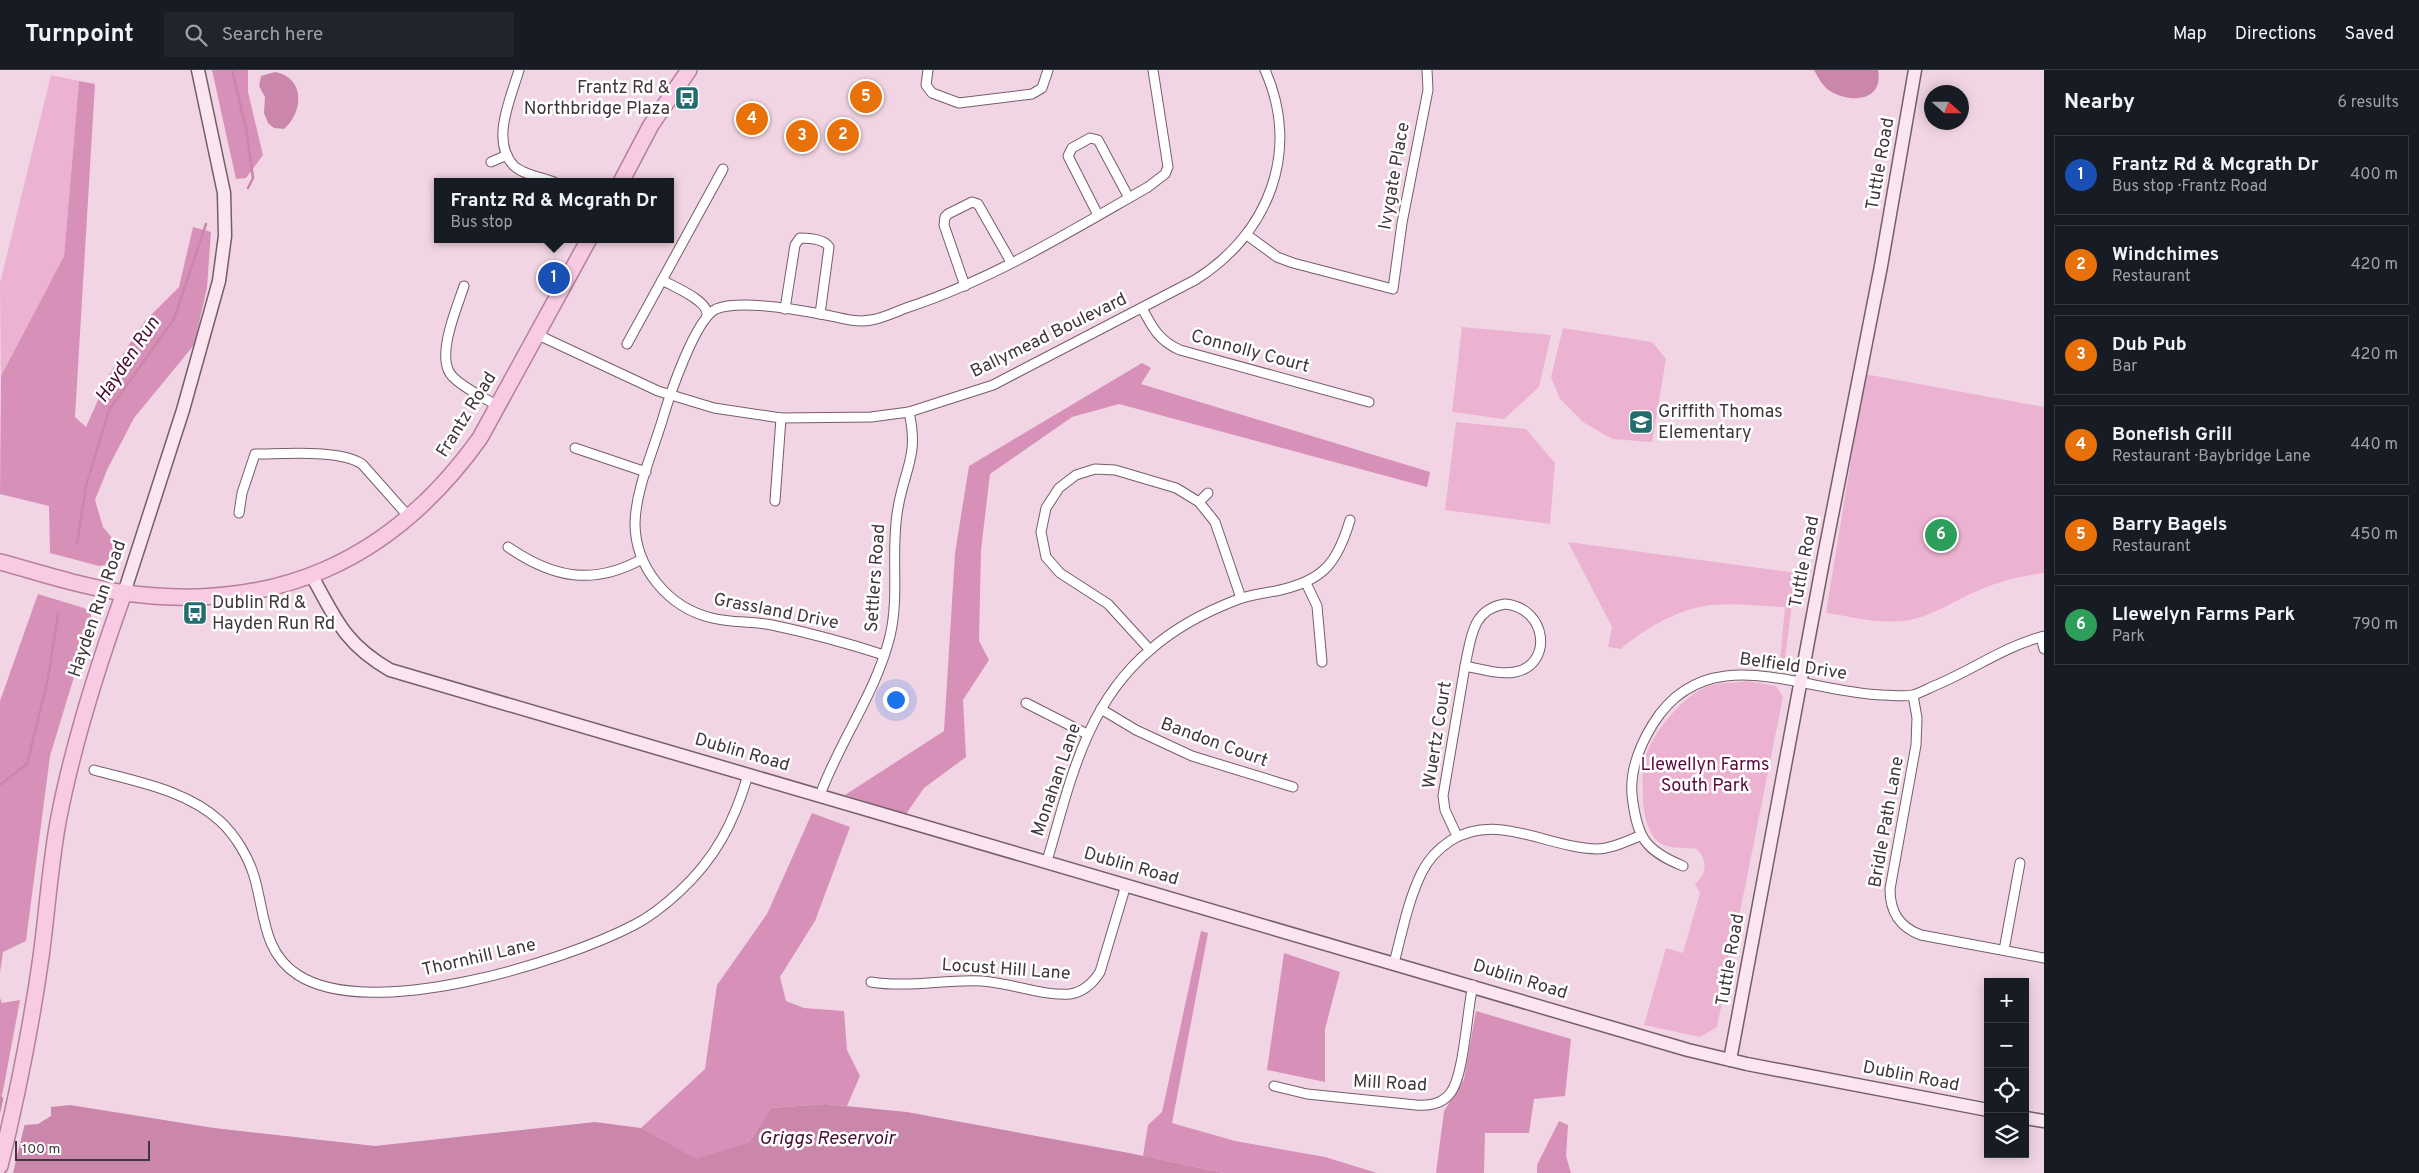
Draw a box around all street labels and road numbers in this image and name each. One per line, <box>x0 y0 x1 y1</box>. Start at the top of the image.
street label: Tuttle Road <box>1862 116 1900 212</box>
street label: Ivygate Place <box>1374 120 1416 232</box>
street label: Ballymead Boulevard <box>967 288 1131 384</box>
street label: Connolly Court <box>1188 325 1312 379</box>
street label: Frantz Road <box>432 368 502 462</box>
street label: Tuttle Road <box>1785 514 1825 610</box>
street label: Settlers Road <box>861 523 891 633</box>
street label: Hayden Run Road <box>64 538 132 680</box>
street label: Grassland Drive <box>711 589 841 635</box>
street label: Belfield Drive <box>1738 648 1848 686</box>
street label: Wuertz Court <box>1418 680 1458 790</box>
street label: Bandon Court <box>1157 713 1271 773</box>
street label: Monahan Lane <box>1027 720 1087 840</box>
street label: Dublin Road <box>692 728 792 778</box>
street label: Bridle Path Lane <box>1864 755 1910 889</box>
street label: Dublin Road <box>1081 842 1181 892</box>
street label: Tuttle Road <box>1712 912 1750 1008</box>
street label: Thornhill Lane <box>420 934 538 982</box>
street label: Locust Hill Lane <box>941 954 1071 986</box>
street label: Dublin Road <box>1470 955 1570 1005</box>
street label: Dublin Road <box>1861 1056 1961 1098</box>
street label: Mill Road <box>1352 1071 1428 1097</box>

